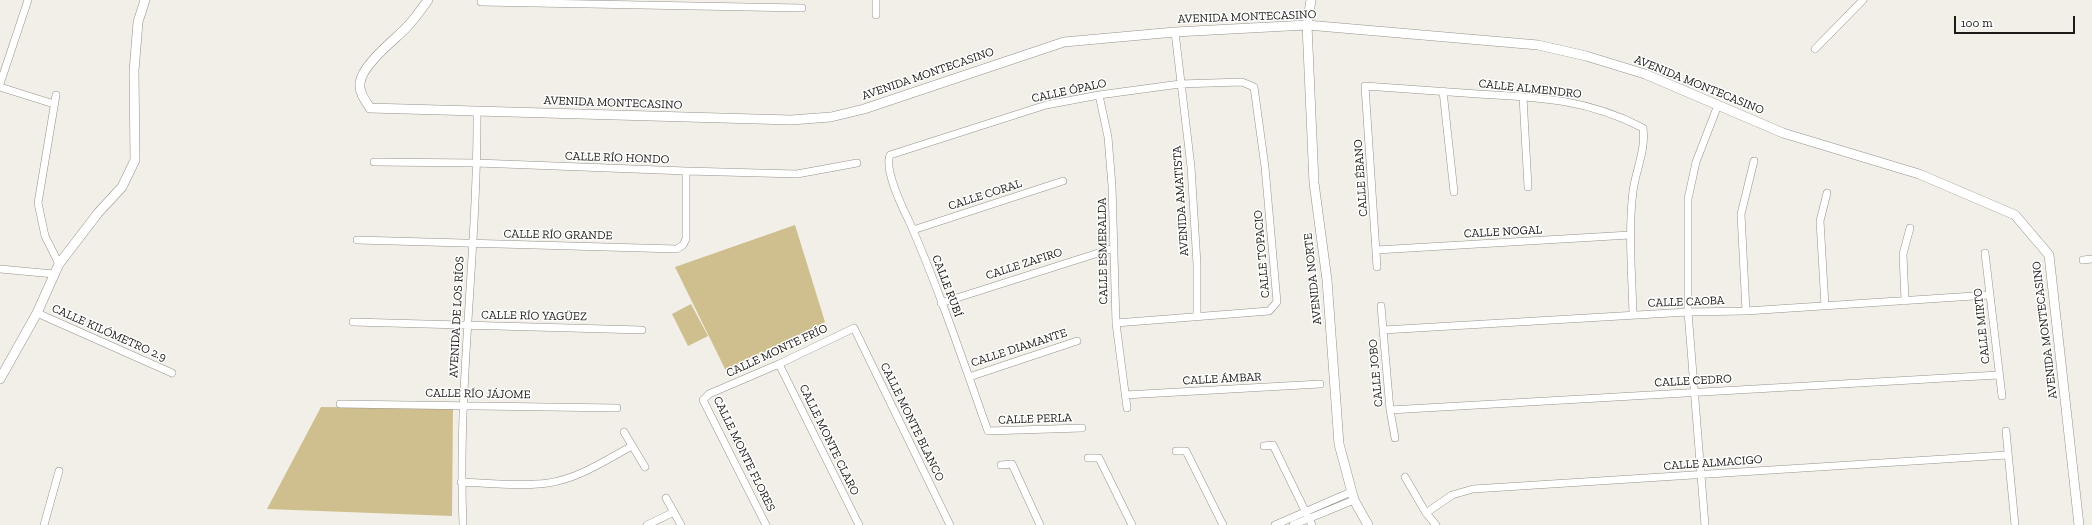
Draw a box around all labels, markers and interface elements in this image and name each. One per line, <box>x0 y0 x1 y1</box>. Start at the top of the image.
street label: AVENIDA MONTECASINO <box>1177 7 1317 27</box>
scale bar <box>1956 8 2077 34</box>
text: 100 m <box>1961 16 1993 30</box>
street label: AVENIDA MONTECASINO <box>860 45 996 103</box>
street label: AVENIDA MONTECASINO <box>1632 52 1766 118</box>
street label: CALLE ÓPALO <box>1030 76 1108 106</box>
street label: CALLE ALMENDRO <box>1478 76 1582 102</box>
street label: AVENIDA MONTECASINO <box>543 93 683 113</box>
street label: CALLE ÉBANO <box>1351 139 1371 217</box>
street label: AVENIDA AMATISTA <box>1170 145 1192 257</box>
street label: CALLE RÍO HONDO <box>565 149 669 167</box>
street label: CALLE CORAL <box>946 176 1024 214</box>
street label: CALLE ESMERALDA <box>1095 197 1111 305</box>
street label: CALLE TOPACIO <box>1251 209 1273 299</box>
street label: CALLE NOGAL <box>1464 223 1542 241</box>
street label: CALLE RÍO GRANDE <box>504 227 612 243</box>
street label: AVENIDA NORTE <box>1301 232 1325 326</box>
street label: CALLE ZAFIRO <box>984 245 1064 283</box>
street label: CALLE RUBÍ <box>929 253 965 319</box>
street label: AVENIDA DE LOS RÍOS <box>447 256 467 378</box>
street label: AVENIDA MONTECASINO <box>2029 260 2061 400</box>
street label: CALLE MIRTO <box>1971 287 1993 365</box>
street label: CALLE CAOBA <box>1647 293 1725 311</box>
street label: CALLE KILÓMETRO 2.9 <box>49 301 169 365</box>
street label: CALLE RÍO YAGÜEZ <box>481 308 587 324</box>
street label: CALLE MONTE FRÍO <box>724 321 830 381</box>
street label: CALLE DIAMANTE <box>969 326 1069 370</box>
street label: CALLE JOBO <box>1366 338 1386 408</box>
street label: CALLE MONTE BLANCO <box>877 360 947 484</box>
street label: CALLE ÁMBAR <box>1182 370 1262 388</box>
street label: CALLE CEDRO <box>1654 372 1732 390</box>
street label: CALLE MONTE CLARO <box>796 382 862 498</box>
street label: CALLE RÍO JÁJOME <box>425 386 531 402</box>
street label: CALLE MONTE FLORES <box>710 394 778 514</box>
street label: CALLE PERLA <box>998 411 1072 427</box>
street label: CALLE ALMACIGO <box>1663 452 1763 474</box>

